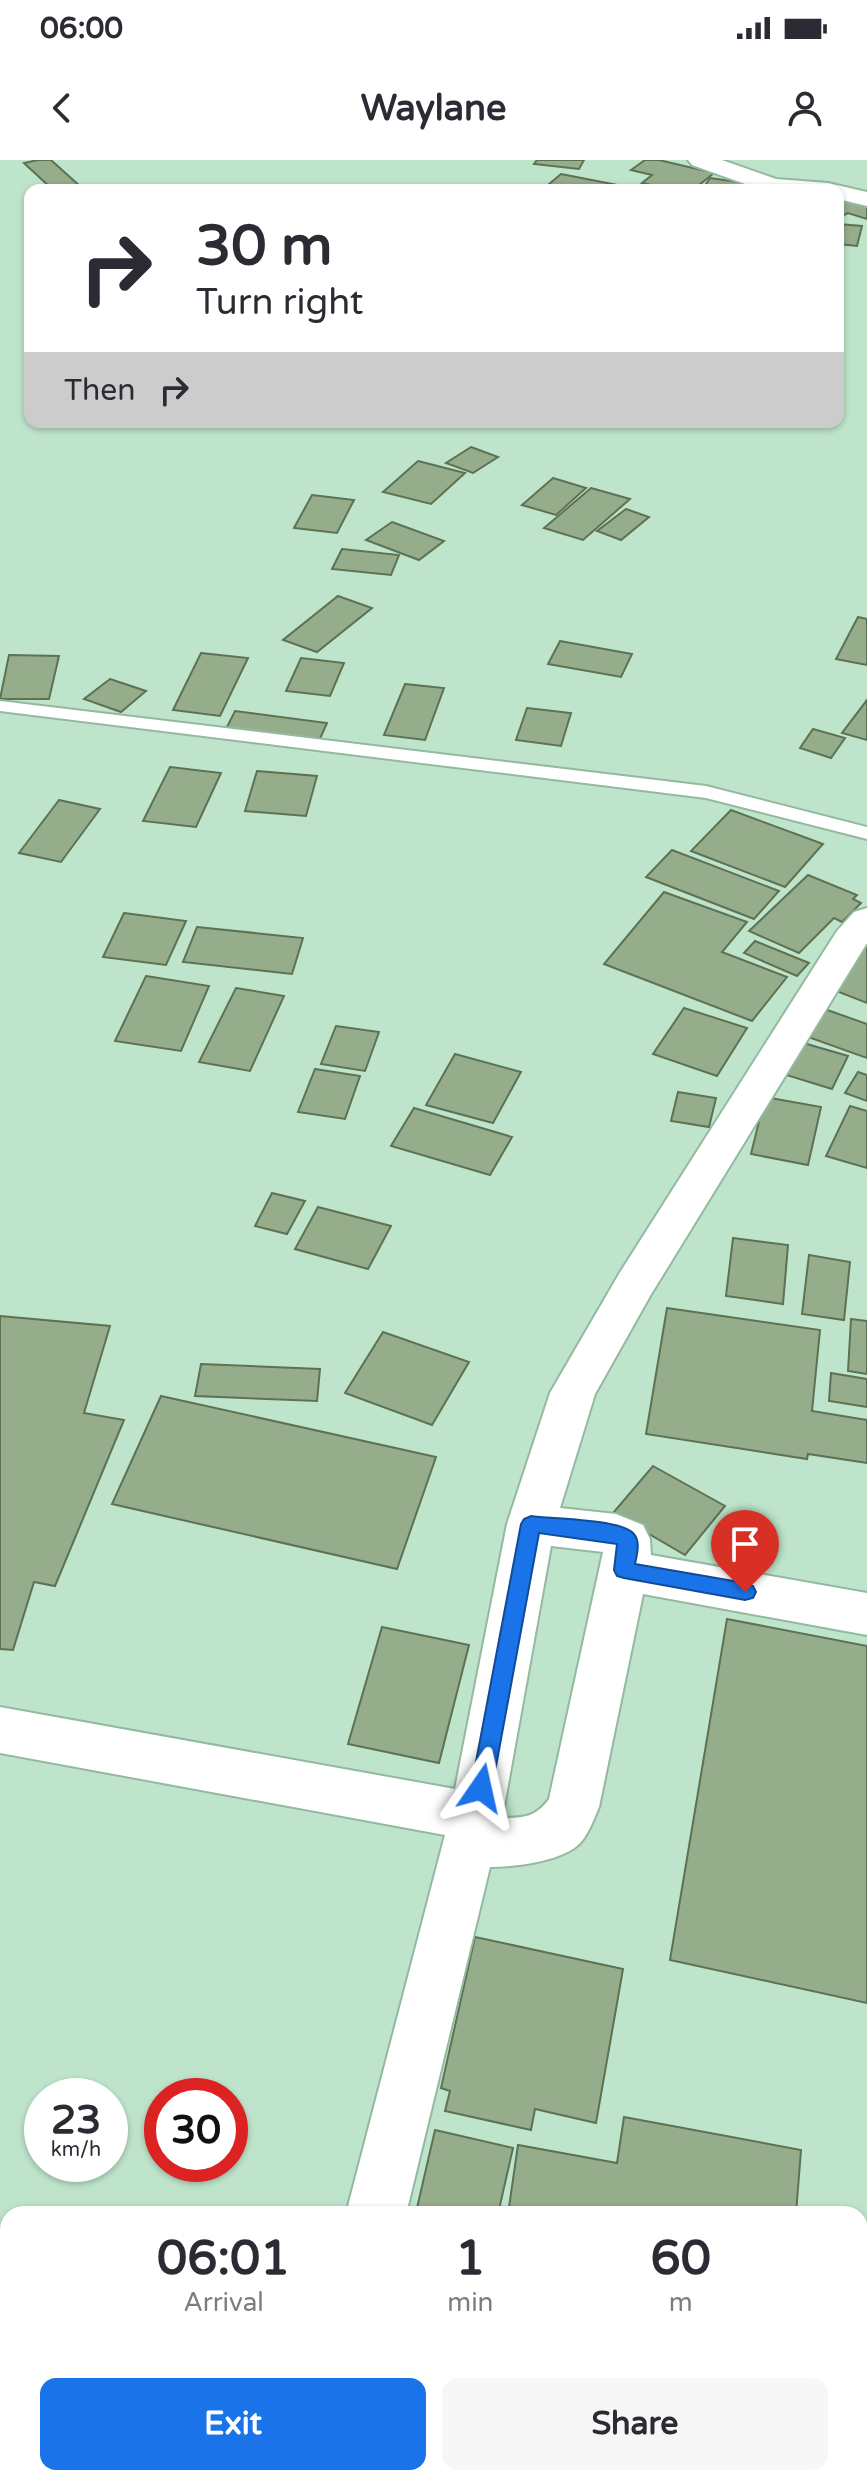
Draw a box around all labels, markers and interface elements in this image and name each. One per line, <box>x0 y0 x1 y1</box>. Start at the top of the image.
text: 06:00 <box>40 10 123 47</box>
icon: back <box>40 86 84 130</box>
icon: person <box>783 86 827 130</box>
text: Waylane <box>361 87 506 130</box>
text: 30 m <box>196 213 332 280</box>
icon: right <box>64 216 168 320</box>
text: Turn right <box>196 281 363 324</box>
icon: right <box>152 368 196 412</box>
text: Then <box>64 372 136 409</box>
pin <box>711 1510 779 1592</box>
icon: arrive <box>723 1522 767 1566</box>
position arrow <box>439 1746 523 1830</box>
speed limit sign: 30 <box>144 2078 248 2182</box>
text: 23 <box>51 2096 101 2144</box>
text: km/h <box>51 2138 101 2162</box>
text: 06:01 <box>157 2230 290 2288</box>
text: 1 <box>455 2230 485 2288</box>
text: 60 <box>651 2230 711 2288</box>
text: Arrival <box>183 2287 264 2318</box>
text: min <box>447 2287 493 2318</box>
text: m <box>669 2287 693 2318</box>
button: Exit <box>40 2378 426 2470</box>
button: Share <box>442 2378 828 2470</box>

